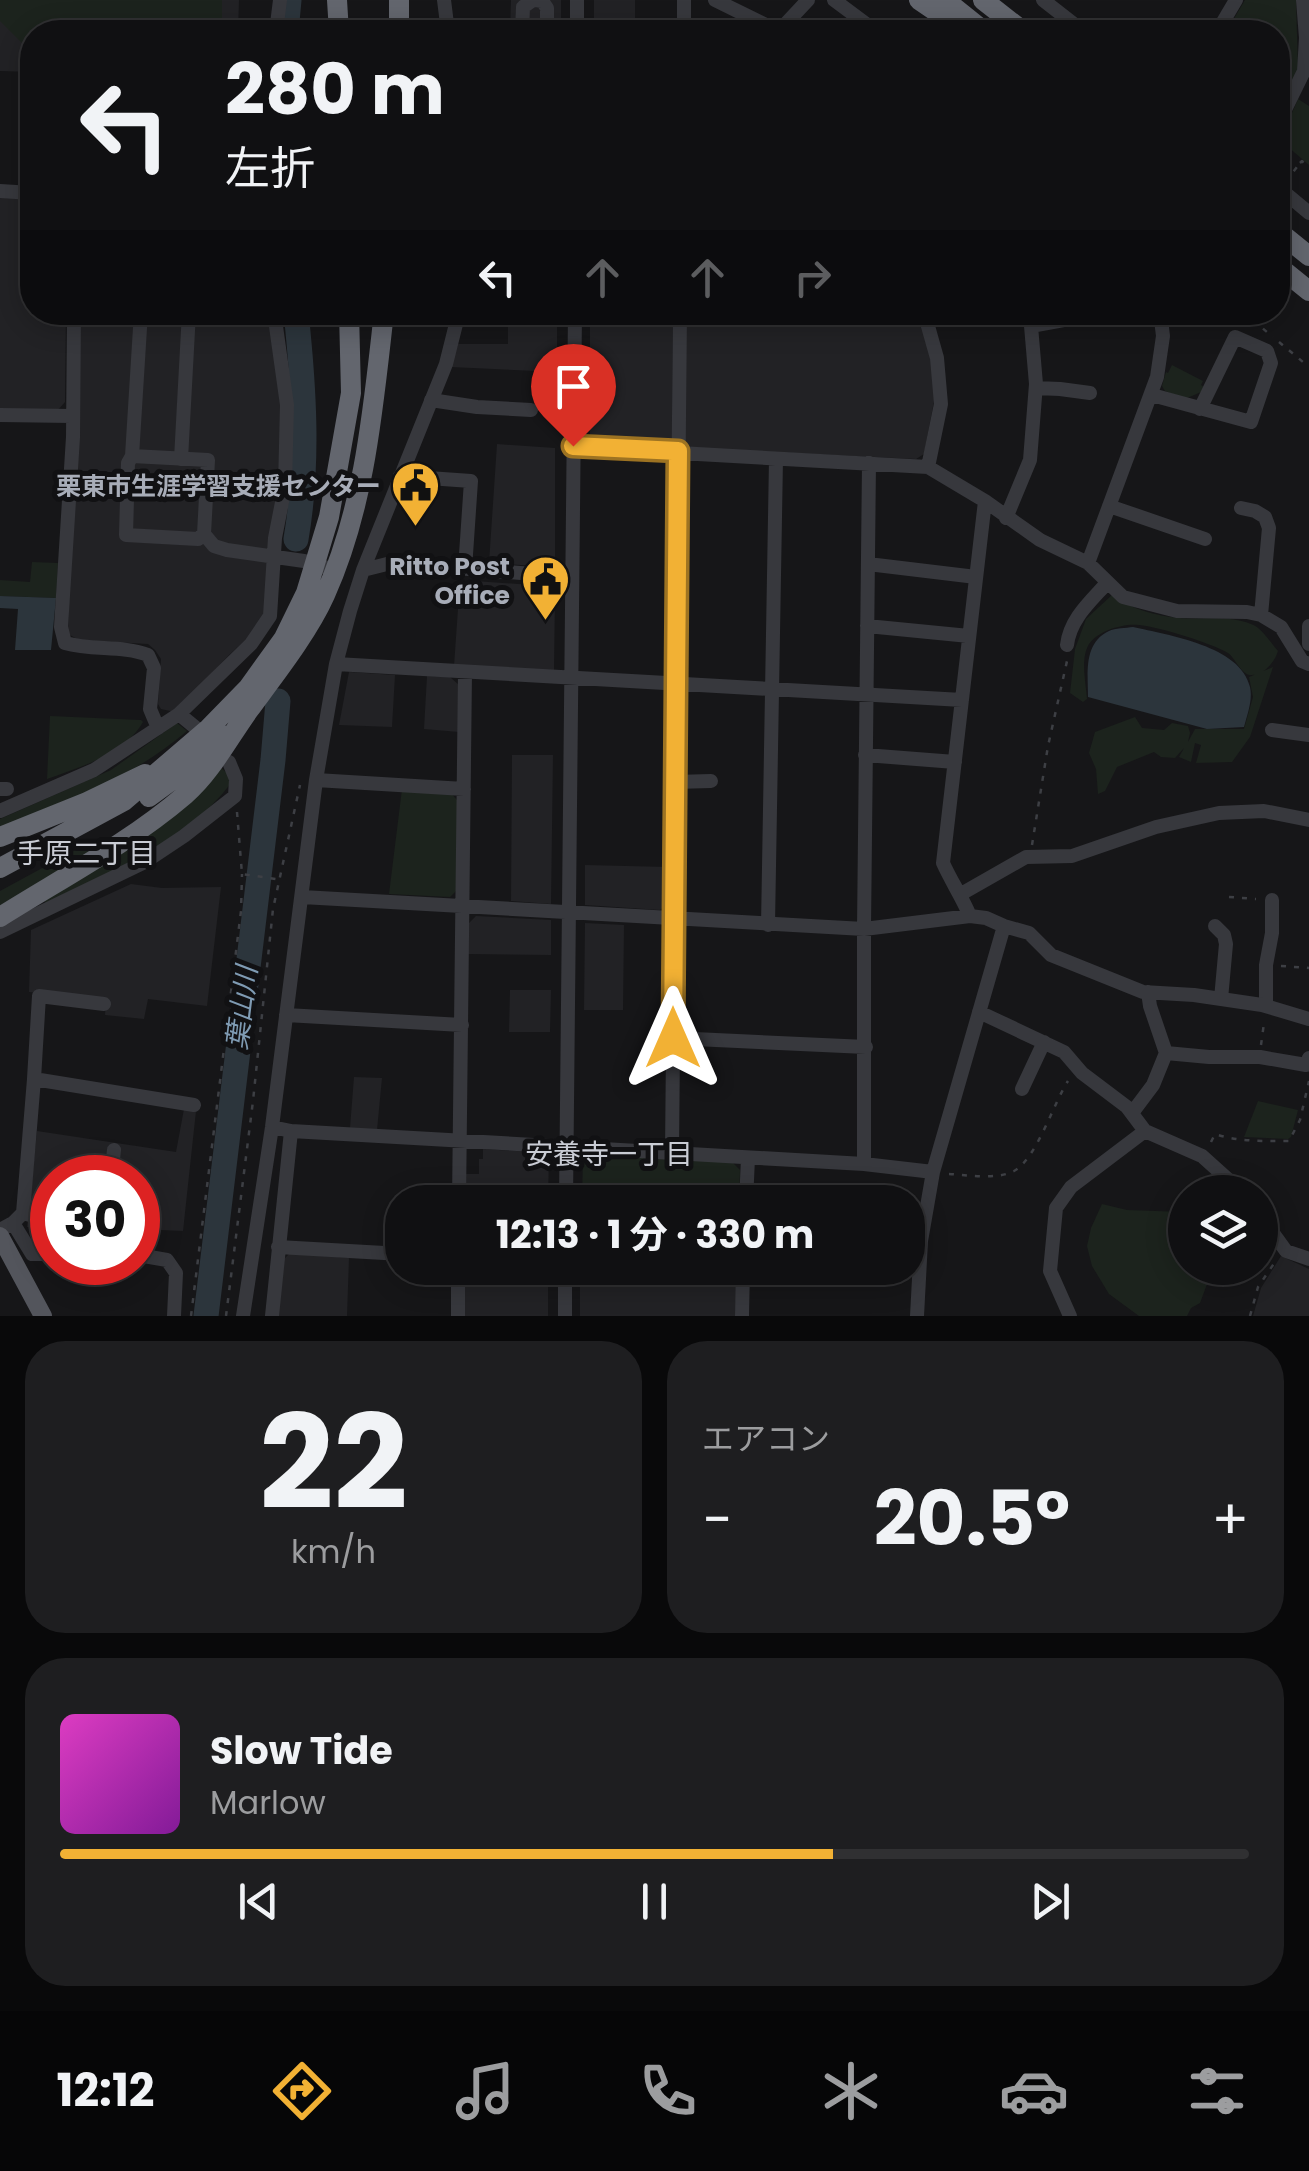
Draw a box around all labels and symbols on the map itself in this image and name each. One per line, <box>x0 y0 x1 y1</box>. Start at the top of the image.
pin <box>531 344 616 447</box>
public building icon: 栗東市生涯学習支援センター <box>390 460 442 528</box>
place label: 栗東市生涯学習支援センター <box>56 469 381 504</box>
place label: Ritto Post Office <box>389 549 510 613</box>
public building icon: Ritto Post Office <box>519 554 571 622</box>
district label: 手原二丁目 <box>16 834 156 873</box>
water label: 葉山川 <box>218 961 267 1052</box>
position arrow <box>621 986 725 1090</box>
district label: 安養寺一丁目 <box>525 1135 693 1174</box>
speed limit sign: 30 <box>30 1155 160 1285</box>

